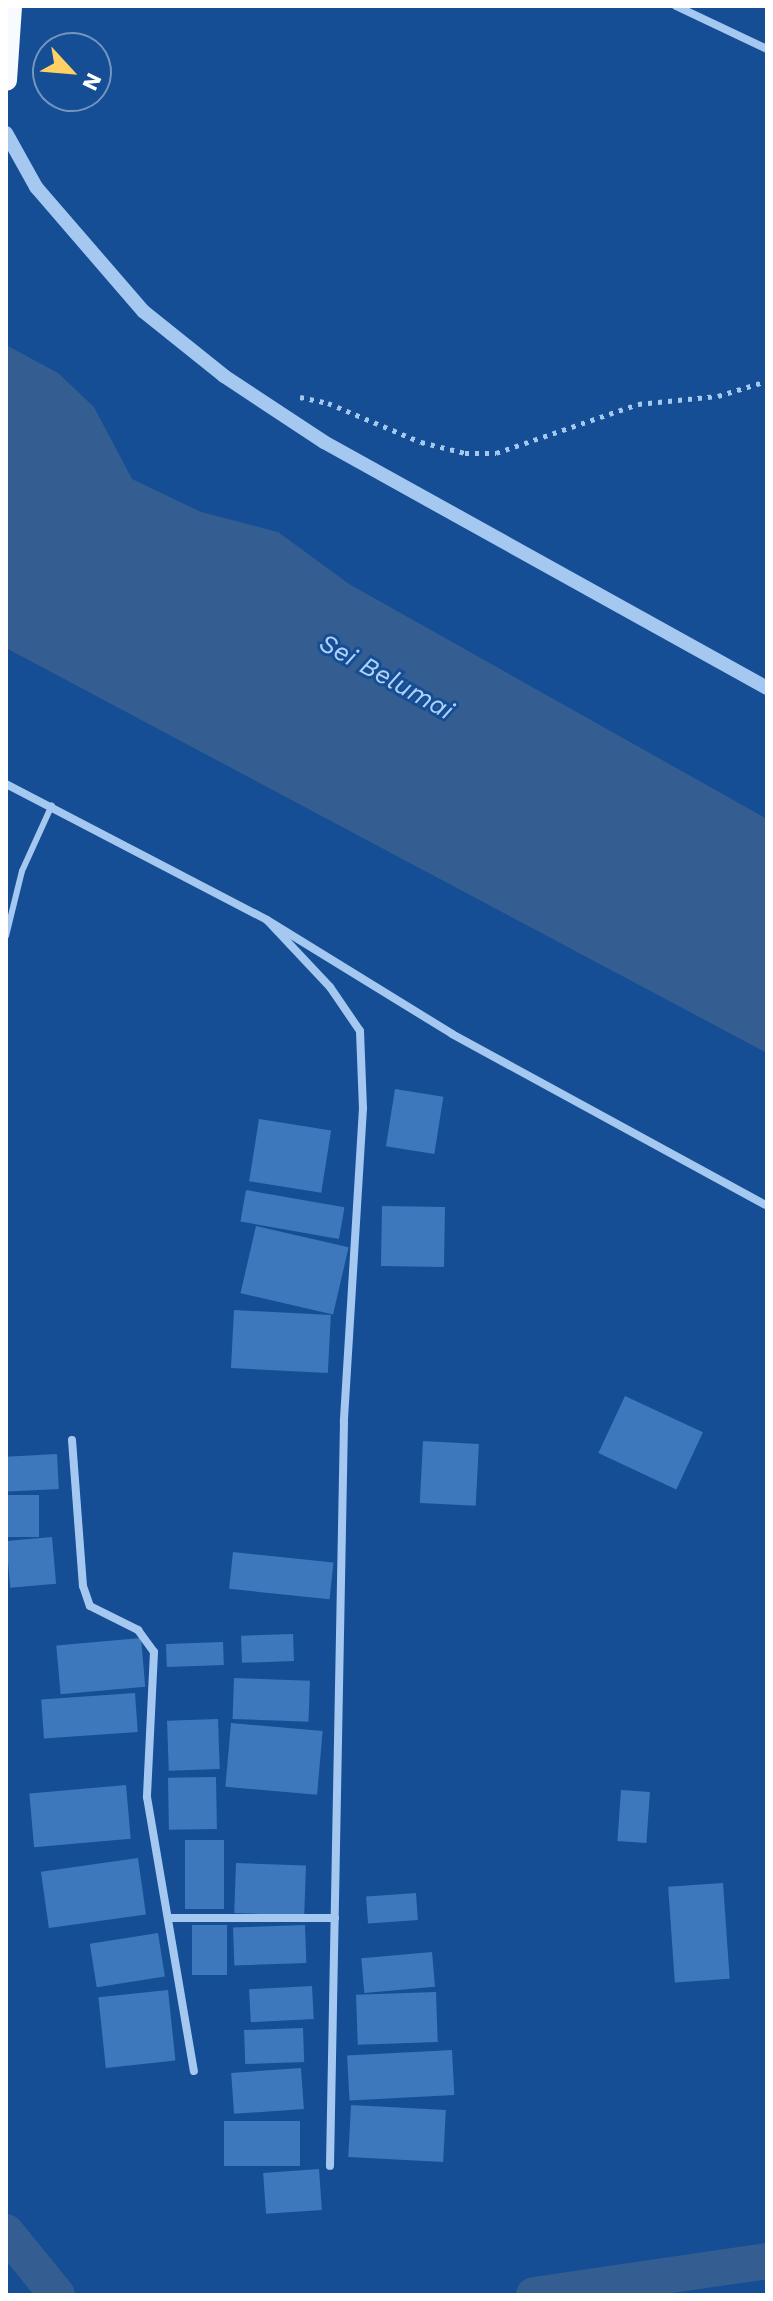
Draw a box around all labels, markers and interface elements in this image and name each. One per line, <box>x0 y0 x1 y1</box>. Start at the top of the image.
north arrow <box>32 32 112 112</box>
text: N <box>77 69 107 95</box>
water label: Sei Belumai <box>313 627 459 727</box>

